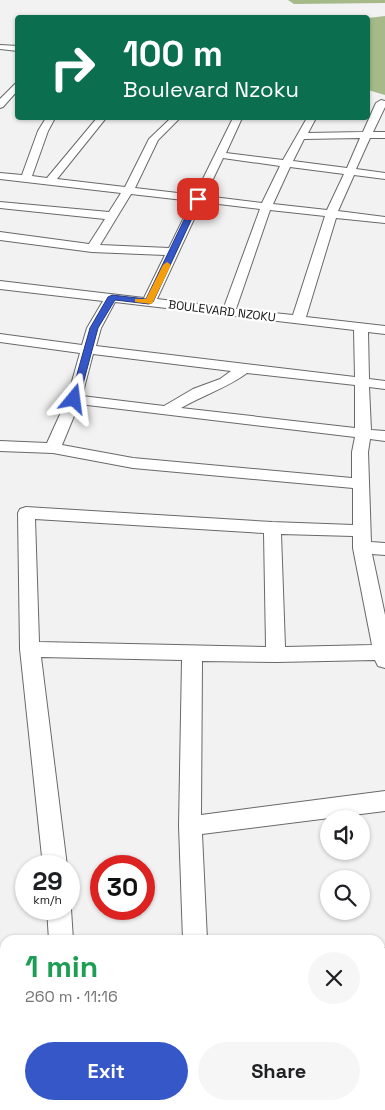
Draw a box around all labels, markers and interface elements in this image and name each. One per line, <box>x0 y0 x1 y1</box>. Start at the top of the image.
text: 100 m <box>123 32 223 76</box>
icon: right <box>40 35 105 100</box>
text: Boulevard Nzoku <box>123 75 299 103</box>
pin <box>177 178 219 220</box>
icon: arrive <box>184 185 212 213</box>
street label: BOULEVARD NZOKU <box>167 296 277 326</box>
position arrow <box>47 372 99 424</box>
map controls <box>320 810 370 920</box>
button: sound <box>320 810 370 860</box>
speed limit sign: 30 <box>90 855 155 920</box>
text: 29 <box>32 865 63 897</box>
button: search <box>320 870 370 920</box>
text: km/h <box>33 892 62 908</box>
text: 1 min <box>25 947 98 986</box>
button: close <box>308 952 360 1004</box>
text: 260 m · 11:16 <box>25 986 118 1007</box>
button: Exit <box>25 1042 188 1100</box>
button: Share <box>198 1042 360 1100</box>

